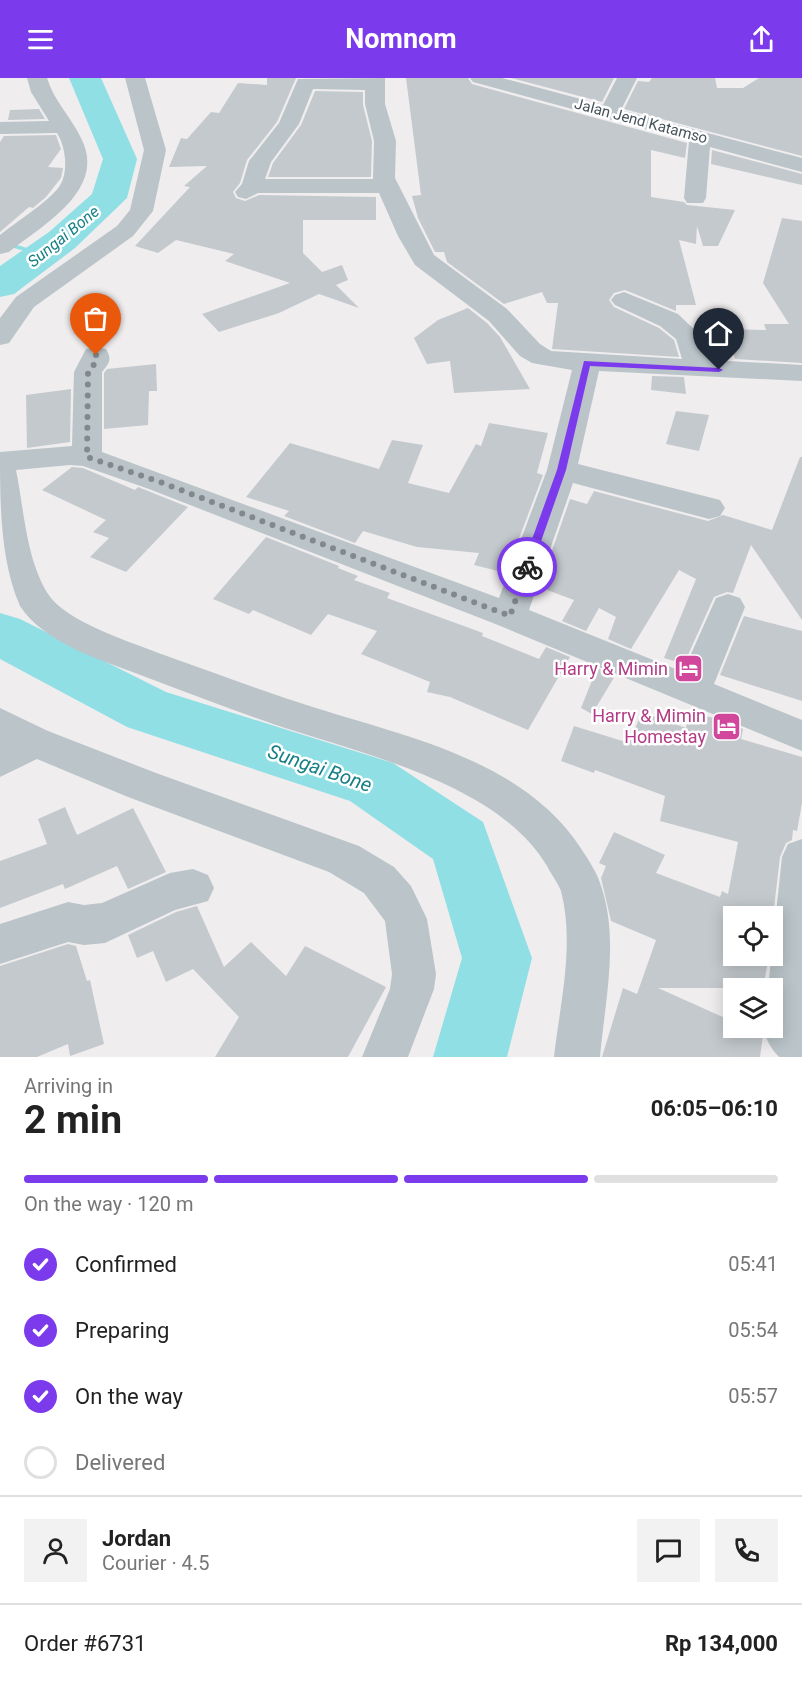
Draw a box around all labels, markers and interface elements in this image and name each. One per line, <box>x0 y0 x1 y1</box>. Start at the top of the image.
icon: menu <box>24 23 57 56</box>
text: Nomnom <box>345 23 457 55</box>
icon: share <box>745 23 778 56</box>
street label: Jalan Jend Katamso <box>572 95 710 147</box>
water label: Sungai Bone <box>24 202 103 271</box>
pin <box>70 293 121 355</box>
icon: bag <box>79 302 112 335</box>
pin <box>693 308 744 370</box>
icon: home <box>702 317 735 350</box>
courier <box>497 537 557 597</box>
icon: bike <box>511 551 544 584</box>
hotel icon: Harry & Mimin <box>673 653 705 685</box>
place label: Harry & Mimin <box>554 658 668 679</box>
place label: Harry & Mimin Homestay <box>592 705 706 747</box>
hotel icon: Harry & Mimin Homestay <box>711 710 743 742</box>
water label: Sungai Bone <box>265 739 375 797</box>
map controls <box>723 906 783 1038</box>
button: locate <box>723 906 783 966</box>
button: layers <box>723 978 783 1038</box>
text: Arriving in <box>24 1074 113 1098</box>
text: 06:05–06:10 <box>651 1096 778 1121</box>
text: 2 min <box>24 1097 122 1143</box>
text: On the way · 120 m <box>24 1192 193 1216</box>
icon: check <box>24 1248 57 1281</box>
text: Confirmed <box>75 1252 177 1277</box>
text: 05:41 <box>728 1252 778 1276</box>
icon: check <box>24 1314 57 1347</box>
text: Preparing <box>75 1318 169 1343</box>
text: 05:54 <box>728 1318 778 1342</box>
icon: check <box>24 1380 57 1413</box>
text: On the way <box>75 1384 183 1409</box>
text: 05:57 <box>728 1384 778 1408</box>
text: Delivered <box>75 1450 165 1475</box>
button: person <box>24 1519 87 1582</box>
button: chat <box>637 1519 700 1582</box>
button: phone <box>715 1519 778 1582</box>
text: Jordan <box>102 1526 171 1551</box>
text: Courier · 4.5 <box>102 1551 209 1575</box>
text: Order #6731 <box>24 1631 146 1656</box>
text: Rp 134,000 <box>665 1631 778 1656</box>

